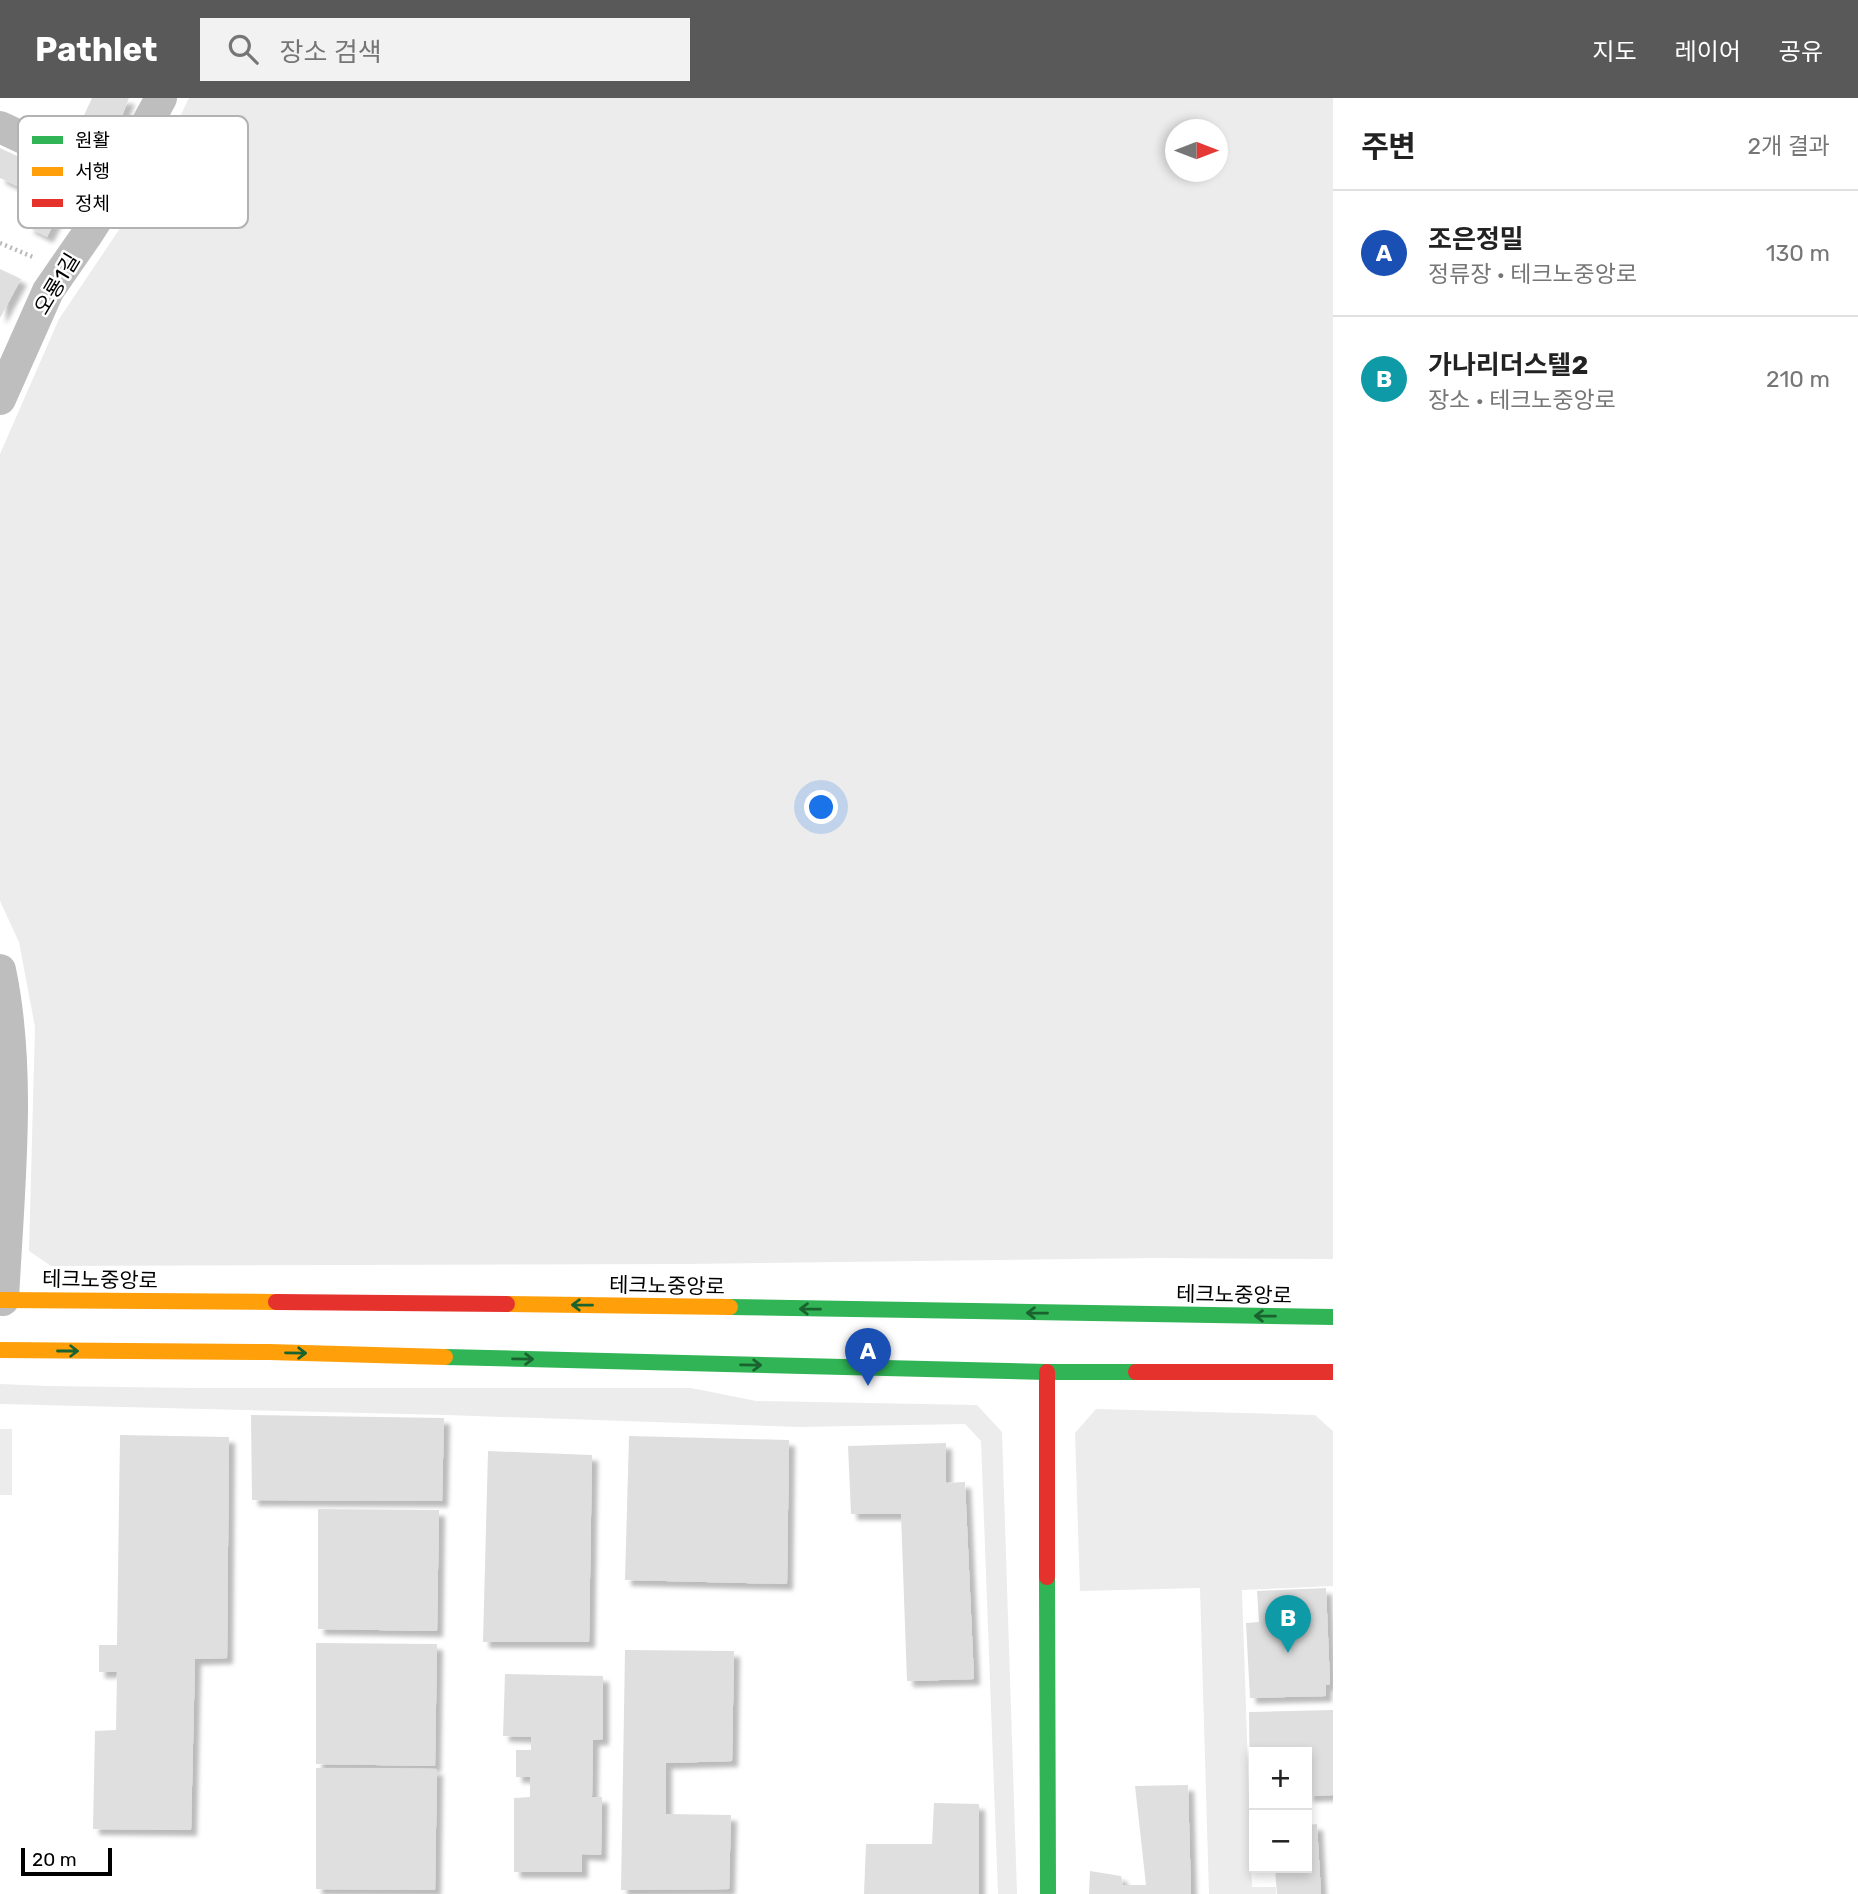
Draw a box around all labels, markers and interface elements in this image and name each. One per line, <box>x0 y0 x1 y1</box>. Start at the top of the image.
search box <box>200 18 690 81</box>
text: Pathlet <box>35 30 158 69</box>
icon: search <box>224 30 262 68</box>
text: 장소 검색 <box>280 37 382 68</box>
text: 지도 <box>1592 38 1637 66</box>
text: 레이어 <box>1675 38 1741 66</box>
text: 공유 <box>1779 38 1823 66</box>
legend <box>18 116 248 228</box>
north arrow <box>1165 119 1228 182</box>
text: 원활 <box>75 129 110 152</box>
text: 주변 <box>1361 129 1416 165</box>
text: 2개 결과 <box>1747 132 1830 160</box>
text: 서행 <box>75 160 110 183</box>
text: 정체 <box>75 192 110 215</box>
text: 조은정밀 <box>1428 224 1524 255</box>
text: A <box>1376 239 1392 267</box>
text: 130 m <box>1766 239 1830 267</box>
street label: 오룡1길 <box>29 249 85 319</box>
text: 정류장 · 테크노중앙로 <box>1428 260 1637 288</box>
text: 가나리더스텔2 <box>1428 350 1588 381</box>
text: B <box>1376 365 1392 393</box>
text: 210 m <box>1766 365 1830 393</box>
text: 장소 · 테크노중앙로 <box>1428 386 1616 414</box>
your location <box>804 790 838 824</box>
street label: 테크노중앙로 <box>42 1266 158 1293</box>
street label: 테크노중앙로 <box>609 1272 725 1299</box>
street label: 테크노중앙로 <box>1176 1281 1292 1308</box>
one-way arrow <box>571 1298 594 1312</box>
one-way arrow <box>799 1303 822 1316</box>
one-way arrow <box>1026 1306 1049 1320</box>
one-way arrow <box>1254 1310 1277 1323</box>
pin: A <box>845 1328 891 1386</box>
one-way arrow <box>56 1344 79 1358</box>
one-way arrow <box>284 1346 307 1360</box>
one-way arrow <box>511 1352 534 1366</box>
one-way arrow <box>739 1358 762 1371</box>
pin: B <box>1265 1595 1311 1653</box>
map controls <box>1249 1747 1312 1873</box>
button: + <box>1249 1747 1312 1810</box>
button: − <box>1249 1810 1312 1873</box>
scale bar <box>21 1845 112 1877</box>
text: 20 m <box>32 1848 77 1871</box>

